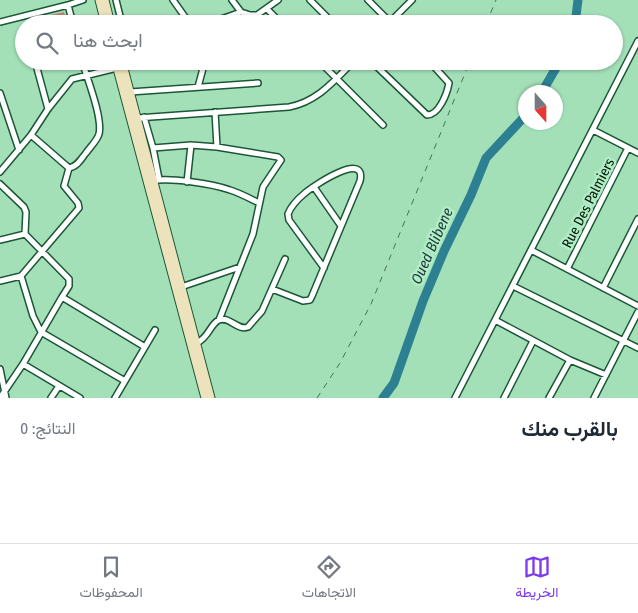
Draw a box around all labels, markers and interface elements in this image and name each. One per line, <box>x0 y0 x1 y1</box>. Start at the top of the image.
search box <box>15 15 623 70</box>
icon: search <box>33 29 61 57</box>
text: ابحث هنا <box>73 29 143 52</box>
north arrow <box>518 85 563 130</box>
street label: Rue Des Palmiers <box>559 156 618 251</box>
water label: Oued Blibene <box>407 205 457 287</box>
text: بالقرب منك <box>521 416 618 442</box>
text: النتائج: 0 <box>20 419 75 438</box>
tab: المحفوظات <box>80 553 143 605</box>
tab: الاتجاهات <box>302 553 356 605</box>
tab: الخريطة <box>515 553 558 605</box>

